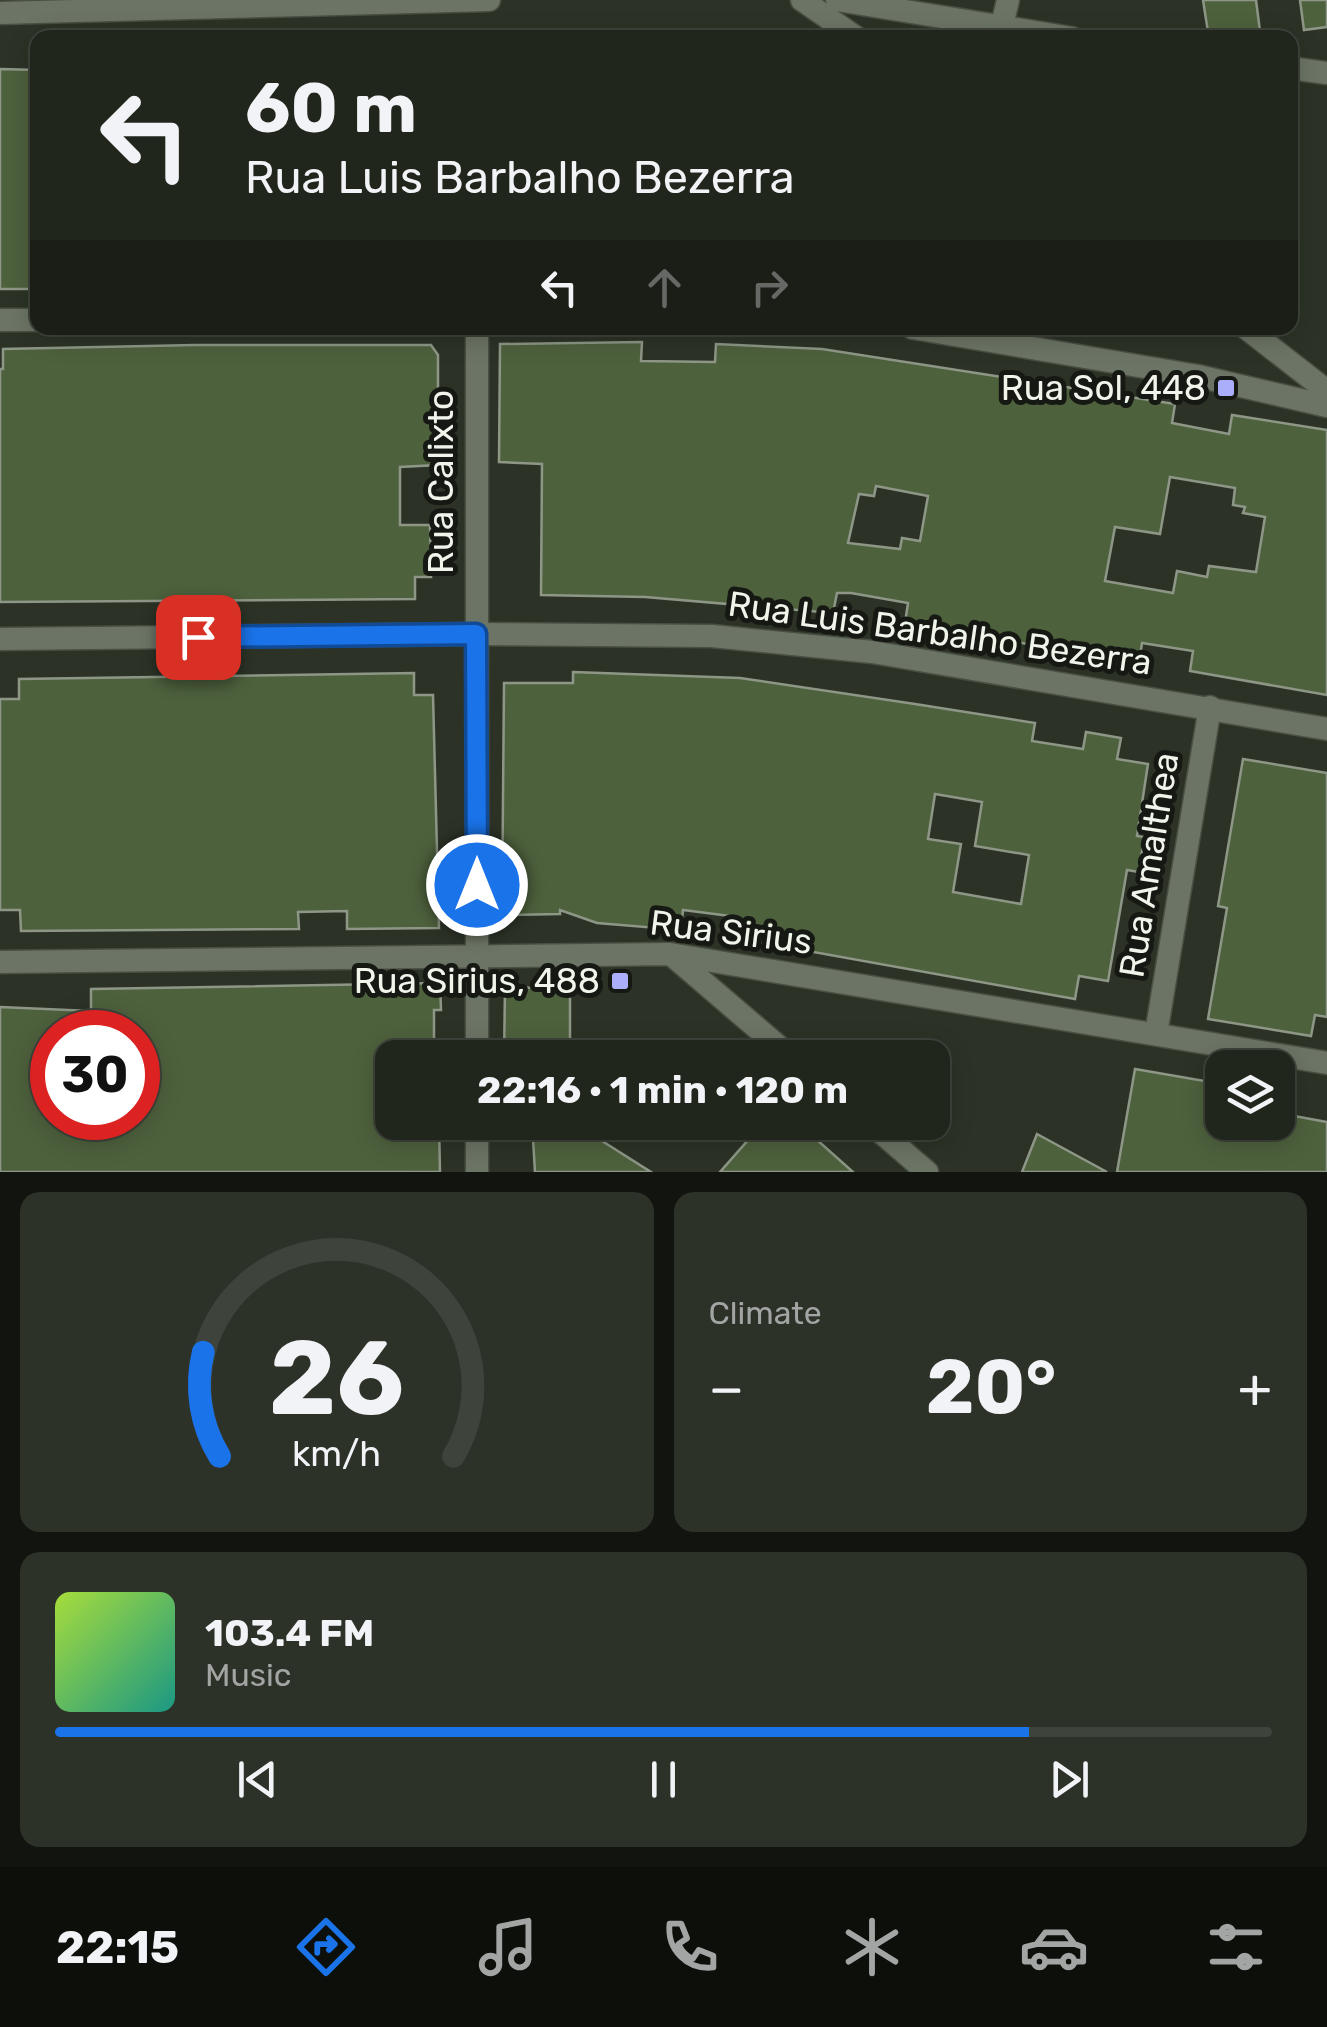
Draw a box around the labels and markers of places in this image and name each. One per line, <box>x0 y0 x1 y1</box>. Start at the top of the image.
place label: Rua Sol, 448 <box>1001 367 1206 409</box>
marker: Rua Sol, 448 <box>1215 377 1237 399</box>
pin <box>156 595 241 680</box>
place label: Rua Sirius, 488 <box>354 960 600 1002</box>
marker: Rua Sirius, 488 <box>609 970 631 992</box>

